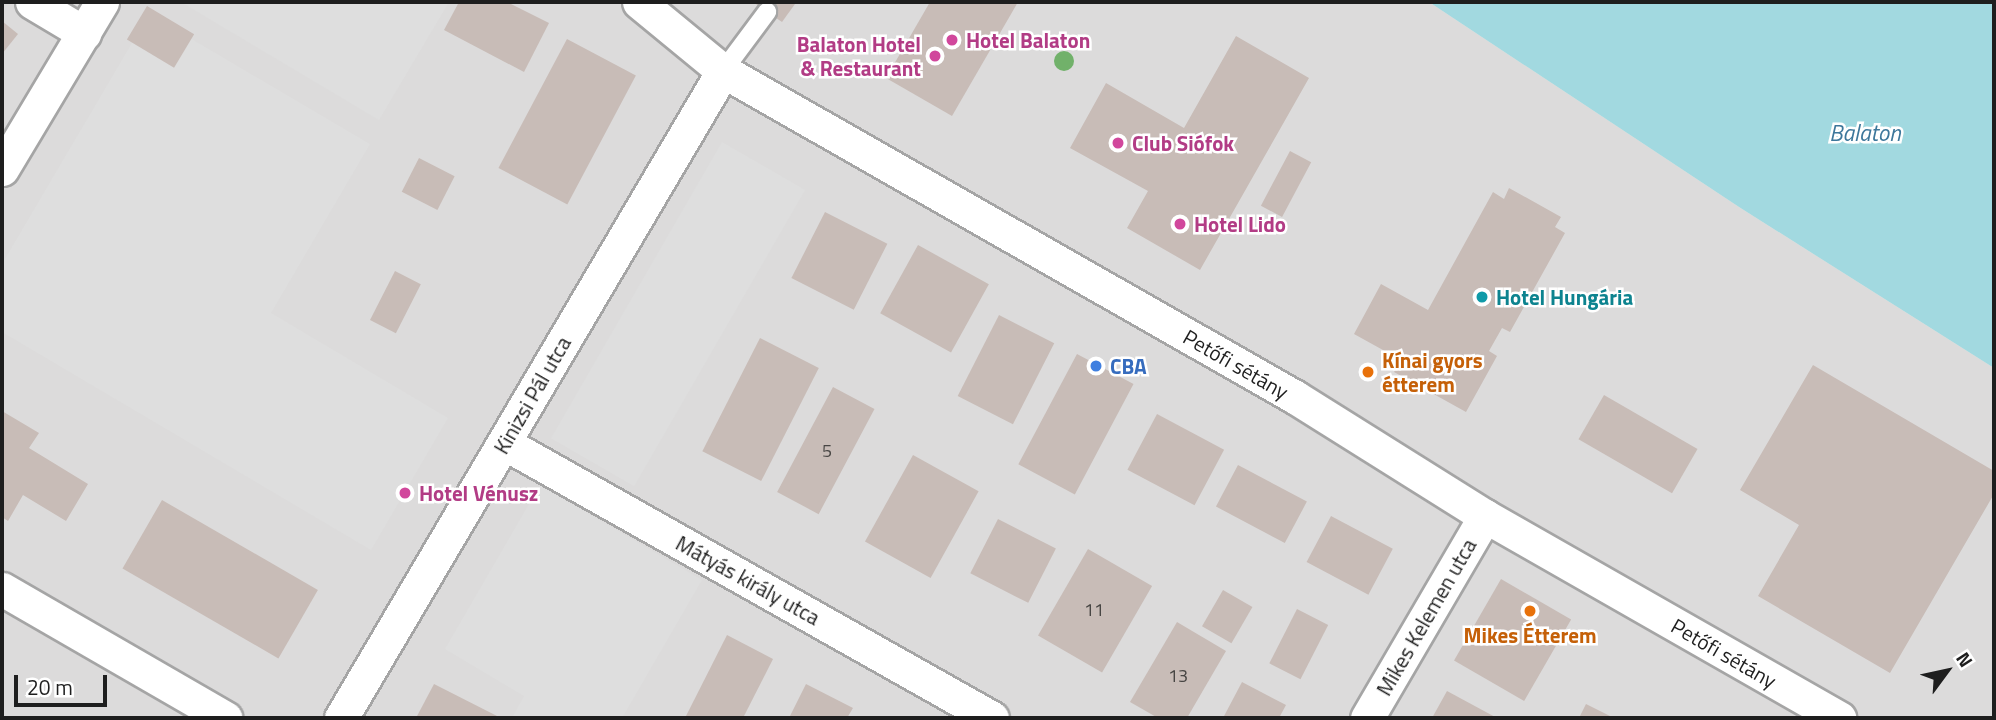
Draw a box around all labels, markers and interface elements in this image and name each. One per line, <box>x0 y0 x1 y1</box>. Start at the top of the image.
place label: Hotel Balaton <box>966 27 1090 53</box>
place label: Balaton Hotel & Restaurant <box>797 31 921 81</box>
marker: Hotel Balaton <box>944 32 960 48</box>
marker: Balaton Hotel & Restaurant <box>927 48 943 64</box>
water label: Balaton <box>1829 119 1901 147</box>
place label: Club Siófok <box>1132 130 1234 156</box>
marker: Club Siófok <box>1110 135 1126 151</box>
place label: Hotel Lido <box>1194 211 1286 237</box>
marker: Hotel Lido <box>1172 216 1188 232</box>
place label: Hotel Hungária <box>1496 284 1633 310</box>
marker: Hotel Hungária <box>1474 289 1490 305</box>
street label: Petőfi sétány <box>1179 324 1293 404</box>
street label: Kinizsi Pál utca <box>488 332 576 458</box>
place label: Kínai gyors étterem <box>1382 347 1483 397</box>
place label: CBA <box>1110 353 1147 379</box>
marker: CBA <box>1088 358 1104 374</box>
marker: Kínai gyors étterem <box>1360 364 1376 380</box>
house number: 5 <box>822 440 832 462</box>
place label: Hotel Vénusz <box>419 480 538 506</box>
marker: Hotel Vénusz <box>397 485 413 501</box>
street label: Mátyás király utca <box>672 530 824 630</box>
street label: Mikes Kelemen utca <box>1371 534 1481 700</box>
house number: 11 <box>1084 599 1104 621</box>
marker: Mikes Étterem <box>1522 603 1538 619</box>
street label: Petőfi sétány <box>1667 613 1781 693</box>
place label: Mikes Étterem <box>1463 622 1597 648</box>
north arrow <box>1912 636 1982 706</box>
text: N <box>1949 646 1981 673</box>
scale bar <box>18 660 110 704</box>
house number: 13 <box>1168 665 1188 687</box>
text: 20 m <box>27 671 73 703</box>

